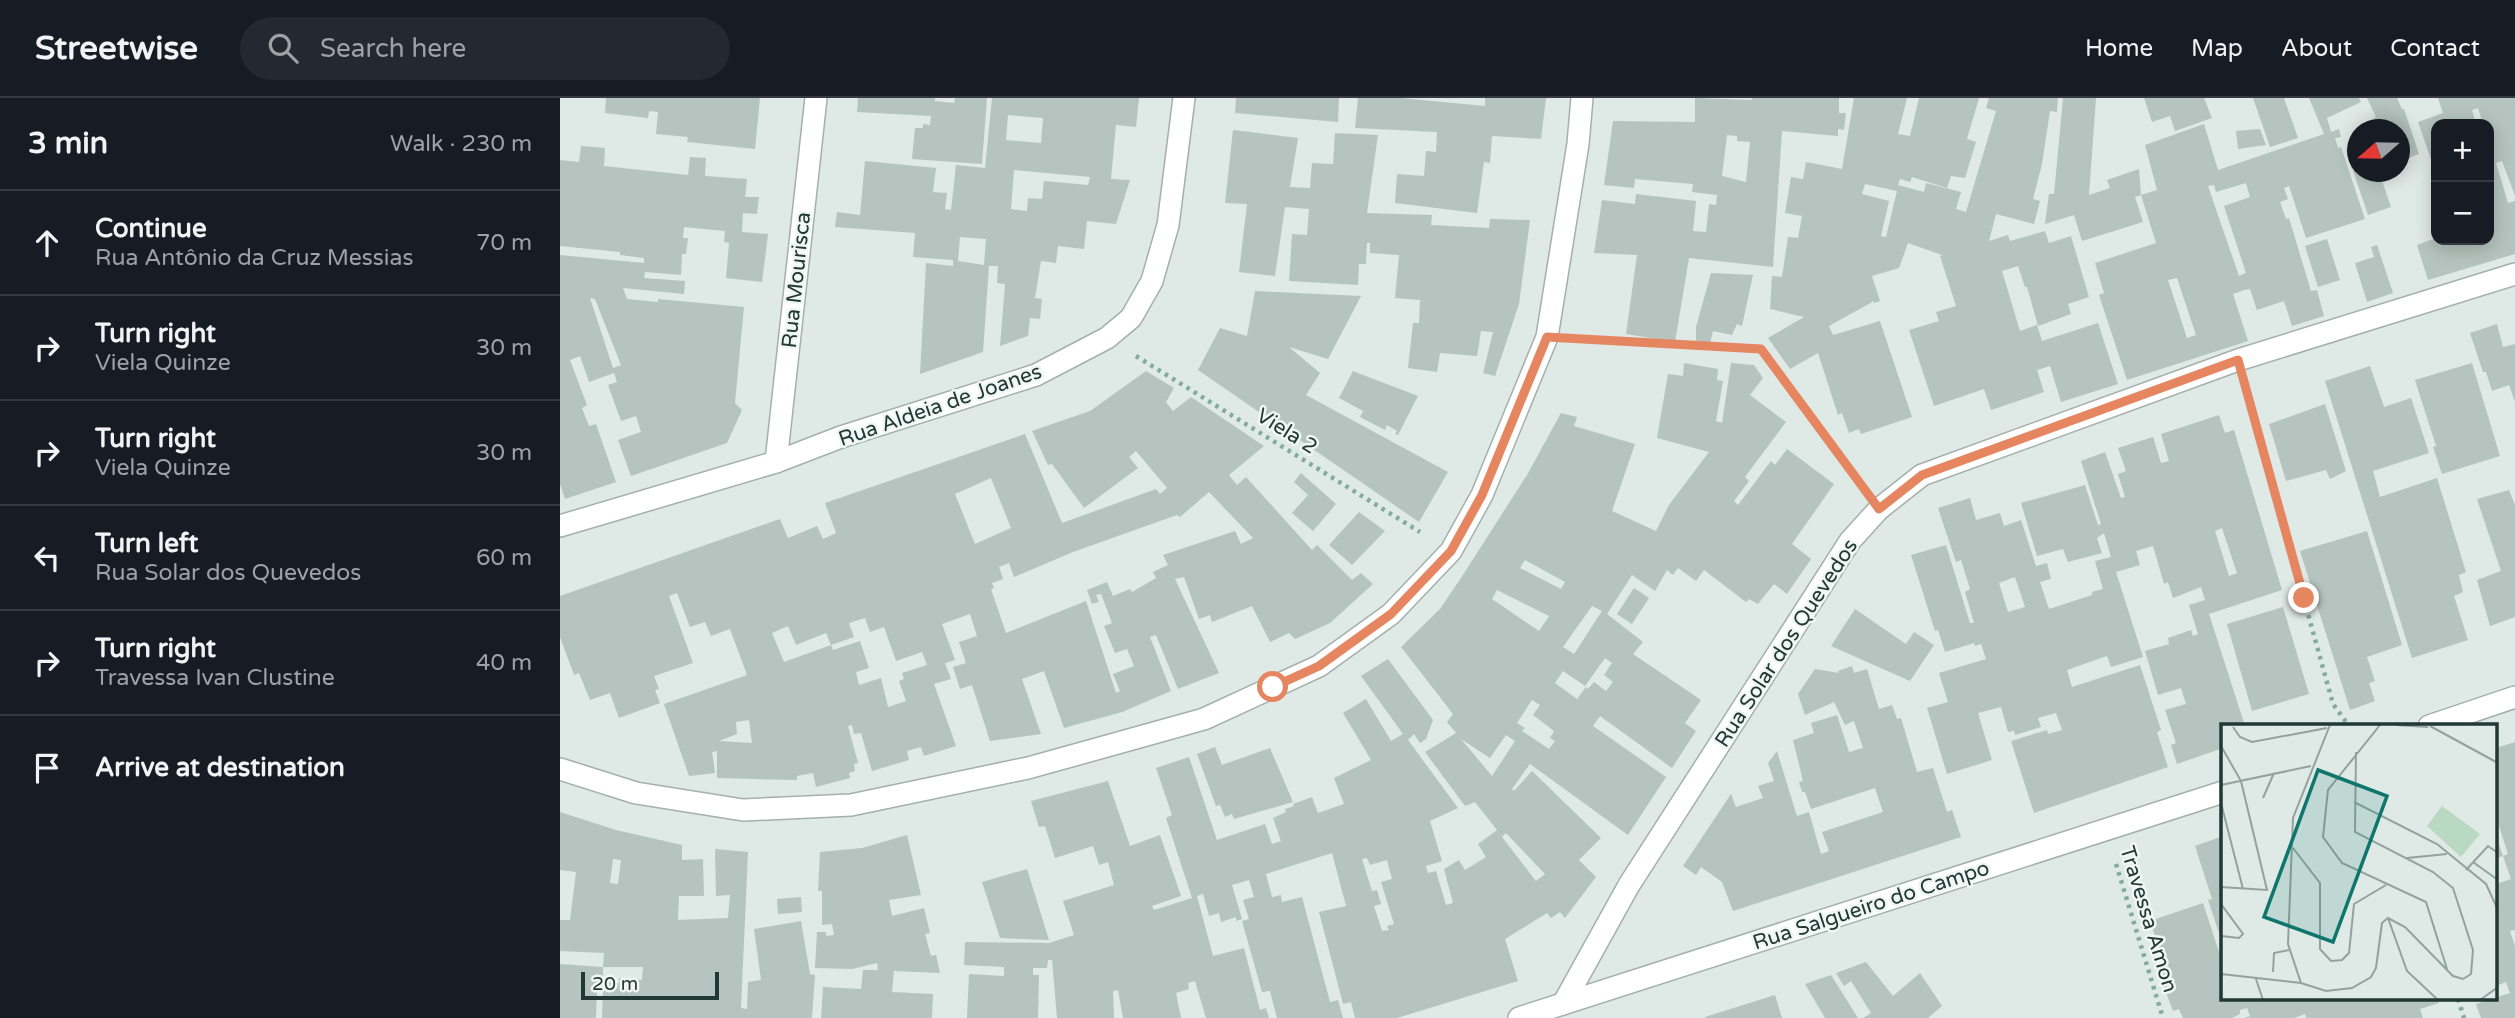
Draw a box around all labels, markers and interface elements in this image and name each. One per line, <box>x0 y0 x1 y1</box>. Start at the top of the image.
search box <box>240 17 730 80</box>
text: Streetwise <box>35 29 198 68</box>
icon: search <box>264 29 302 67</box>
text: Search here <box>320 33 466 64</box>
text: Home <box>2085 34 2153 63</box>
text: Map <box>2191 34 2243 63</box>
text: About <box>2281 34 2352 63</box>
text: Contact <box>2390 34 2480 63</box>
north arrow <box>2347 119 2410 182</box>
map controls <box>2431 119 2494 245</box>
button: + <box>2431 119 2494 182</box>
text: 3 min <box>28 125 108 162</box>
text: Walk · 230 m <box>390 130 532 158</box>
button: − <box>2431 182 2494 245</box>
street label: Rua Mourisca <box>777 211 816 349</box>
text: Continue <box>95 213 207 244</box>
icon: ahead <box>28 224 66 262</box>
text: 70 m <box>476 229 532 257</box>
text: Rua Antônio da Cruz Messias <box>95 244 414 272</box>
text: Turn right <box>95 318 216 349</box>
icon: right <box>28 329 66 367</box>
text: 30 m <box>476 334 532 362</box>
text: Viela Quinze <box>95 349 231 377</box>
street label: Rua Aldeia de Joanes <box>835 359 1045 452</box>
street label: Viela 2 <box>1252 403 1322 460</box>
text: Turn right <box>95 423 216 454</box>
icon: right <box>28 434 66 472</box>
text: 30 m <box>476 439 532 467</box>
text: Viela Quinze <box>95 454 231 482</box>
text: Turn left <box>95 528 198 559</box>
street label: Rua Solar dos Quevedos <box>1710 534 1863 752</box>
icon: left <box>28 539 66 577</box>
text: 60 m <box>476 544 532 572</box>
text: Rua Solar dos Quevedos <box>95 559 361 587</box>
route end <box>2288 582 2319 613</box>
text: Turn right <box>95 633 216 664</box>
icon: right <box>28 644 66 682</box>
text: 40 m <box>476 649 532 677</box>
text: Travessa Ivan Clustine <box>95 664 335 692</box>
route start <box>1257 671 1288 702</box>
inset map <box>2221 724 2498 1000</box>
icon: arrive <box>28 749 66 787</box>
text: Arrive at destination <box>95 752 345 783</box>
street label: Travessa Amon <box>2114 843 2183 995</box>
street label: Rua Salgueiro do Campo <box>1750 855 1993 956</box>
scale bar <box>581 969 719 1001</box>
text: 20 m <box>592 973 638 995</box>

